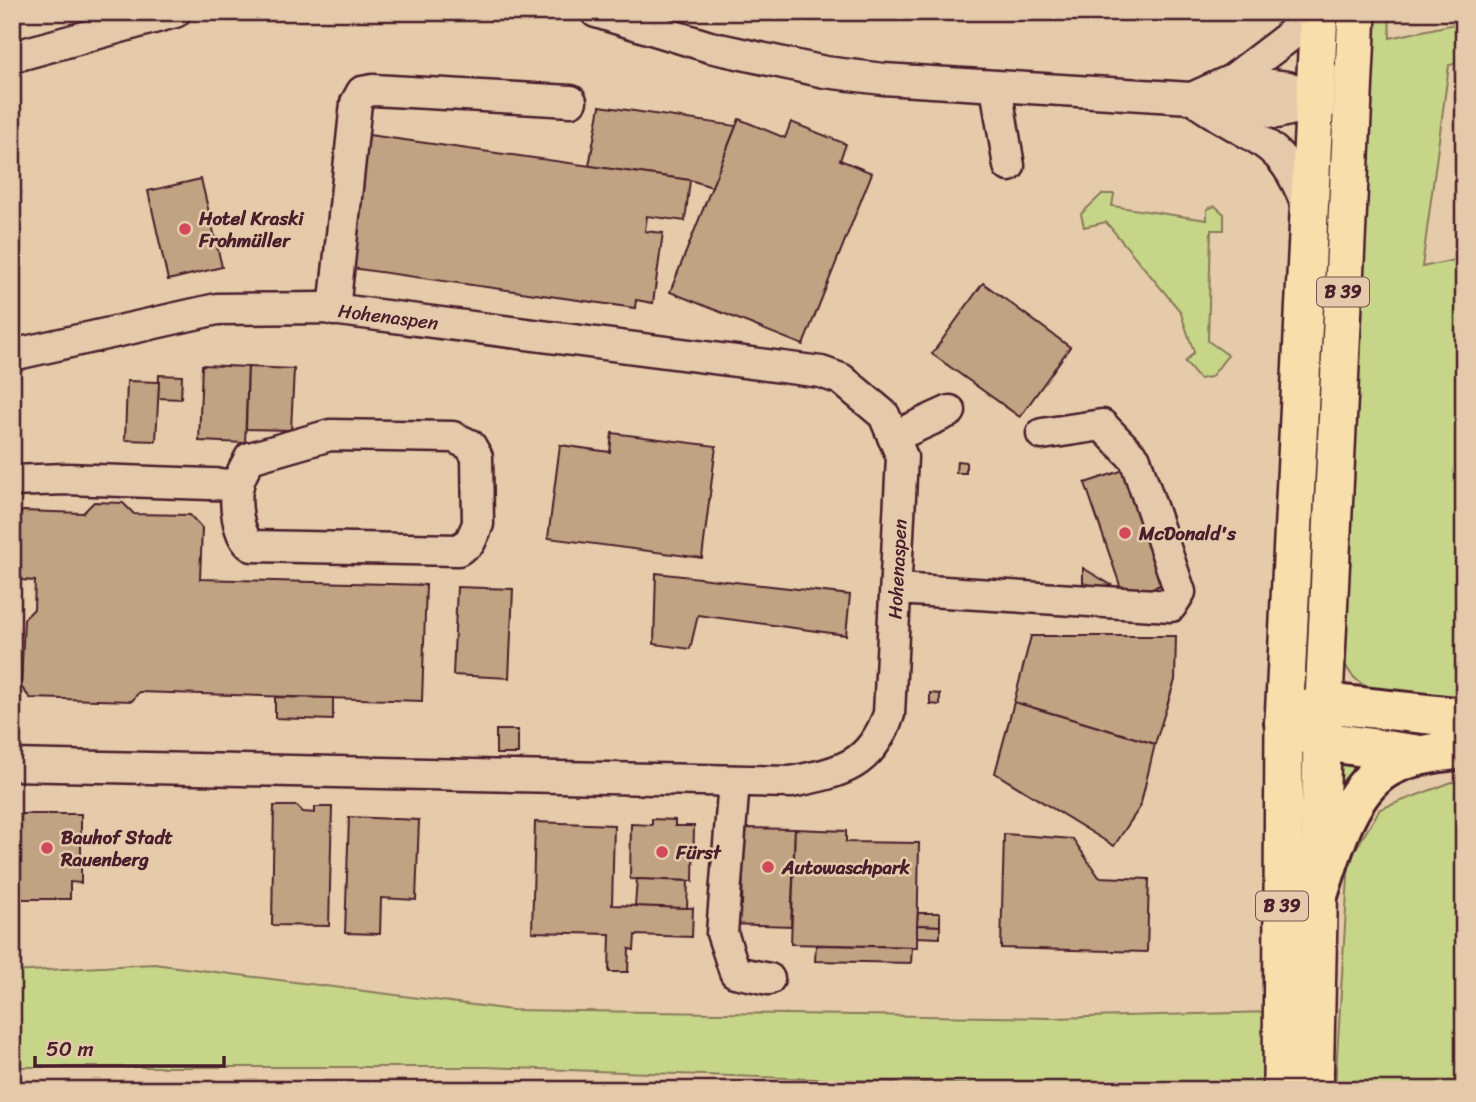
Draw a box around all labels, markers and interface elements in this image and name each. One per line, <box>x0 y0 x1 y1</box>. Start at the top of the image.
place label: Hotel Kraski Frohmüller <box>198 202 305 257</box>
marker: Hotel Kraski Frohmüller <box>177 221 193 237</box>
road number: B 39 <box>1317 278 1369 306</box>
street label: Hohenaspen <box>336 294 440 340</box>
place label: McDonald's <box>1138 517 1237 550</box>
street label: Hohenaspen <box>878 518 917 620</box>
marker: McDonald's <box>1117 525 1133 541</box>
place label: Bauhof Stadt Rauenberg <box>60 821 173 876</box>
place label: Fürst <box>675 836 722 869</box>
marker: Bauhof Stadt Rauenberg <box>39 840 55 856</box>
marker: Fürst <box>654 844 670 860</box>
place label: Autowaschpark <box>781 851 911 884</box>
marker: Autowaschpark <box>760 859 776 875</box>
road number: B 39 <box>1256 891 1308 920</box>
scale bar <box>35 1025 224 1069</box>
text: 50 m <box>46 1030 94 1068</box>

